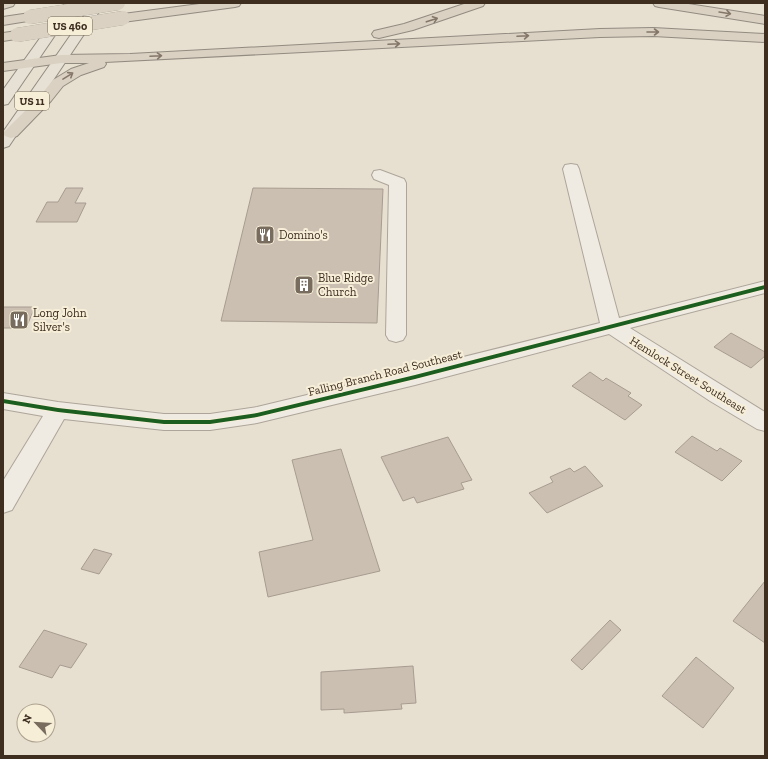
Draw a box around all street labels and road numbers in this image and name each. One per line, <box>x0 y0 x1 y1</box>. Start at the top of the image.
road number: US 460 <box>48 17 92 35</box>
road number: US 11 <box>15 92 49 110</box>
street label: Hemlock Street Southeast <box>627 333 749 417</box>
street label: Falling Branch Road Southeast <box>307 347 464 399</box>

